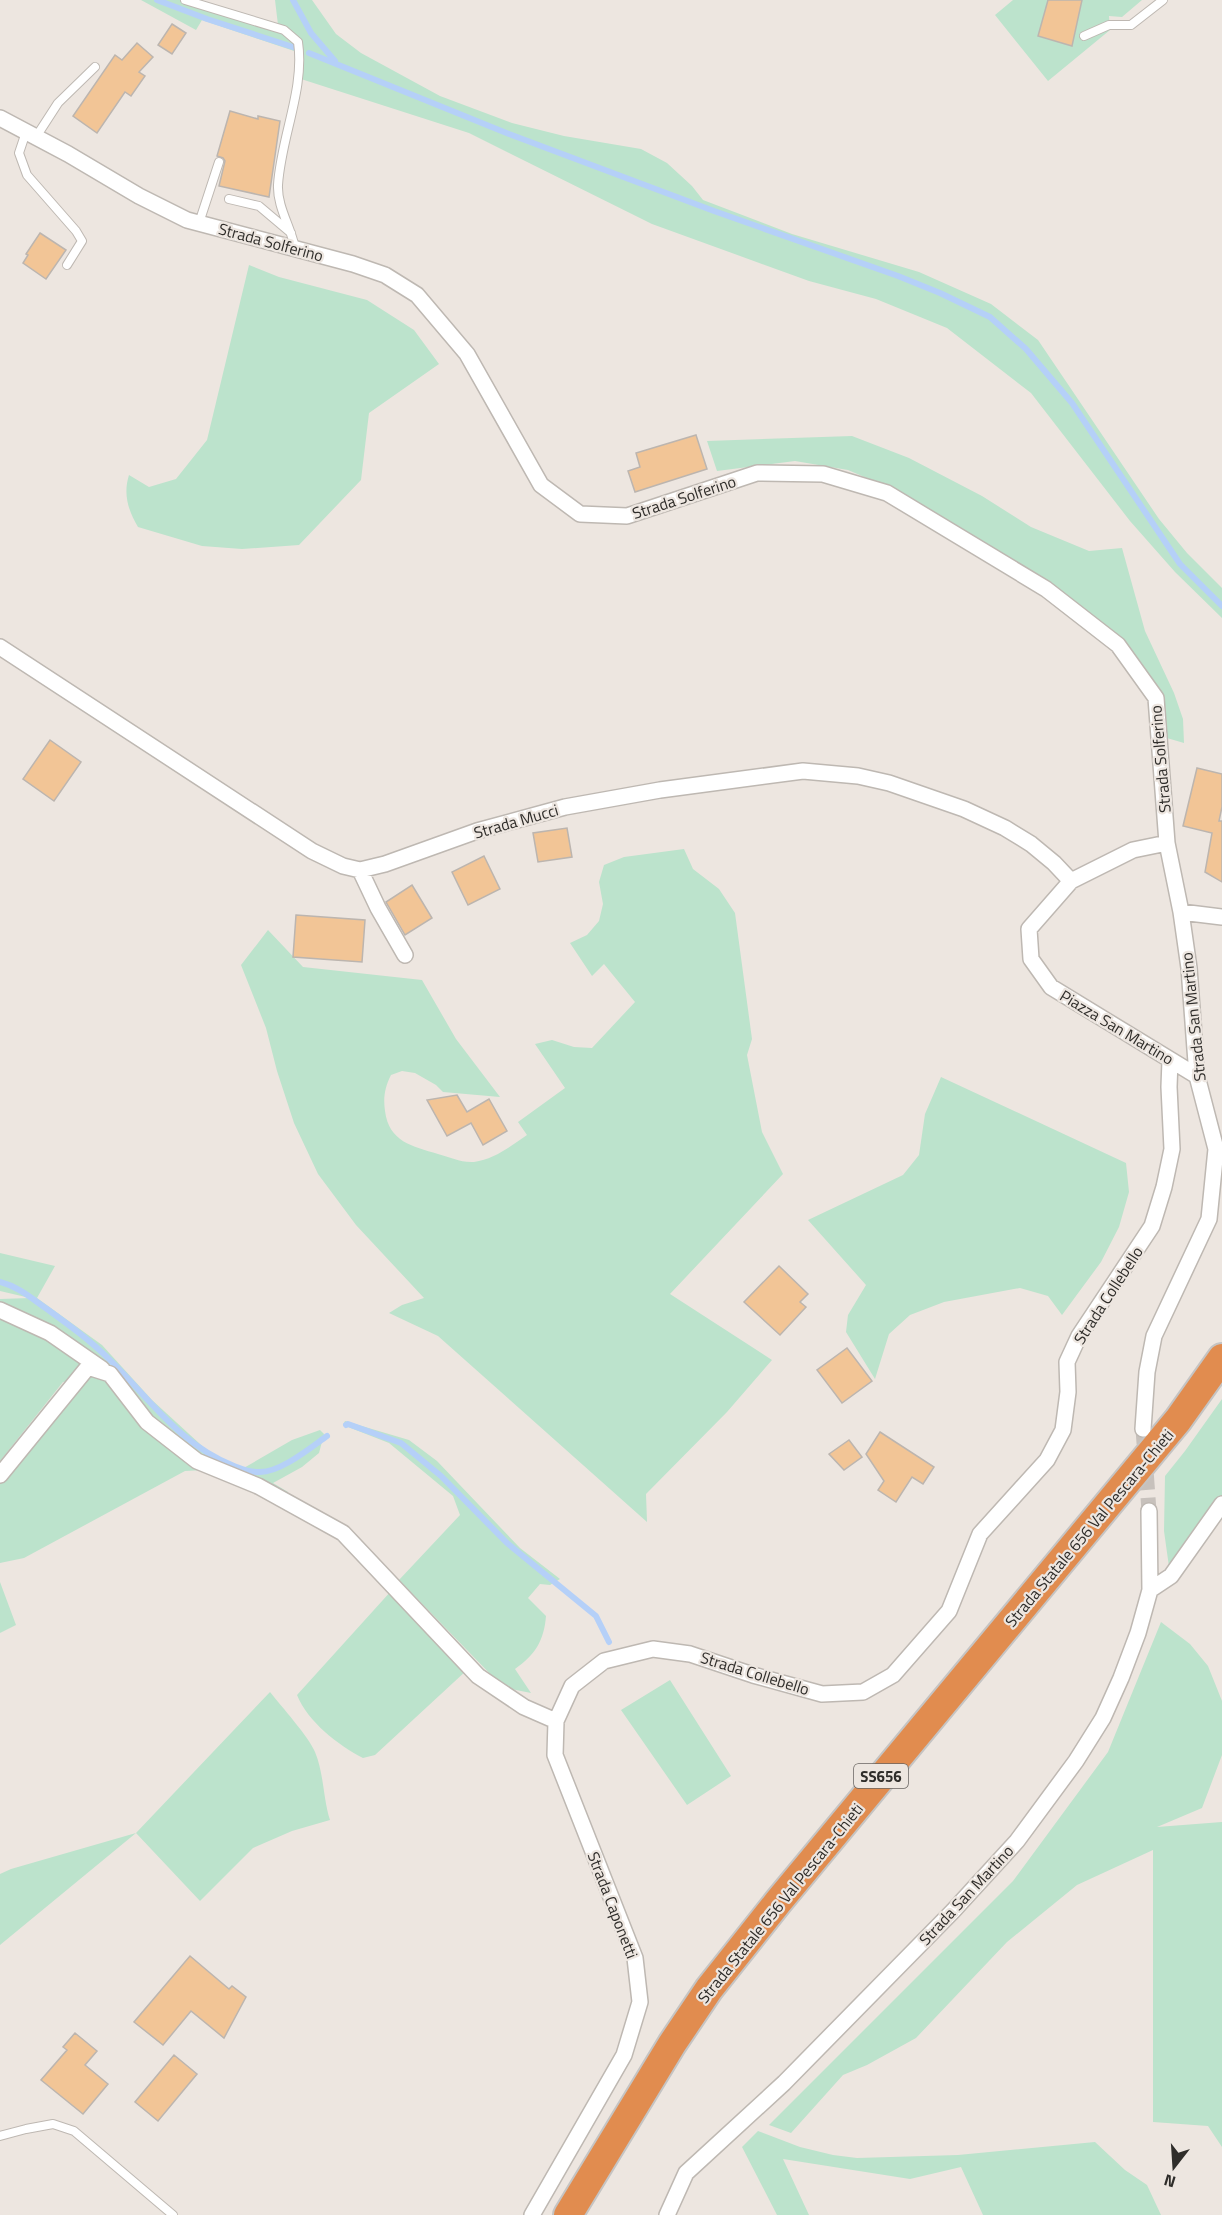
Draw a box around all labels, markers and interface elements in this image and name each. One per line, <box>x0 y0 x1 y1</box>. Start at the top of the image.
street label: Strada Solferino <box>216 216 326 268</box>
street label: Strada Solferino <box>629 469 739 525</box>
street label: Strada Solferino <box>1143 704 1177 814</box>
street label: Strada Mucci <box>471 797 561 845</box>
street label: Strada San Martino <box>1174 951 1212 1083</box>
street label: Piazza San Martino <box>1056 983 1178 1071</box>
street label: Strada Collebello <box>1067 1241 1149 1349</box>
street label: Strada Statale 656 Val Pescara-Chieti <box>999 1424 1179 1632</box>
street label: Strada Collebello <box>698 1645 812 1701</box>
road number: SS656 <box>854 1764 908 1788</box>
street label: Strada Statale 656 Val Pescara-Chieti <box>691 1798 869 2008</box>
street label: Strada San Martino <box>913 1839 1019 1951</box>
street label: Strada Caponetti <box>582 1848 644 1962</box>
north arrow <box>1144 2137 1204 2197</box>
text: N <box>1161 2168 1178 2194</box>

